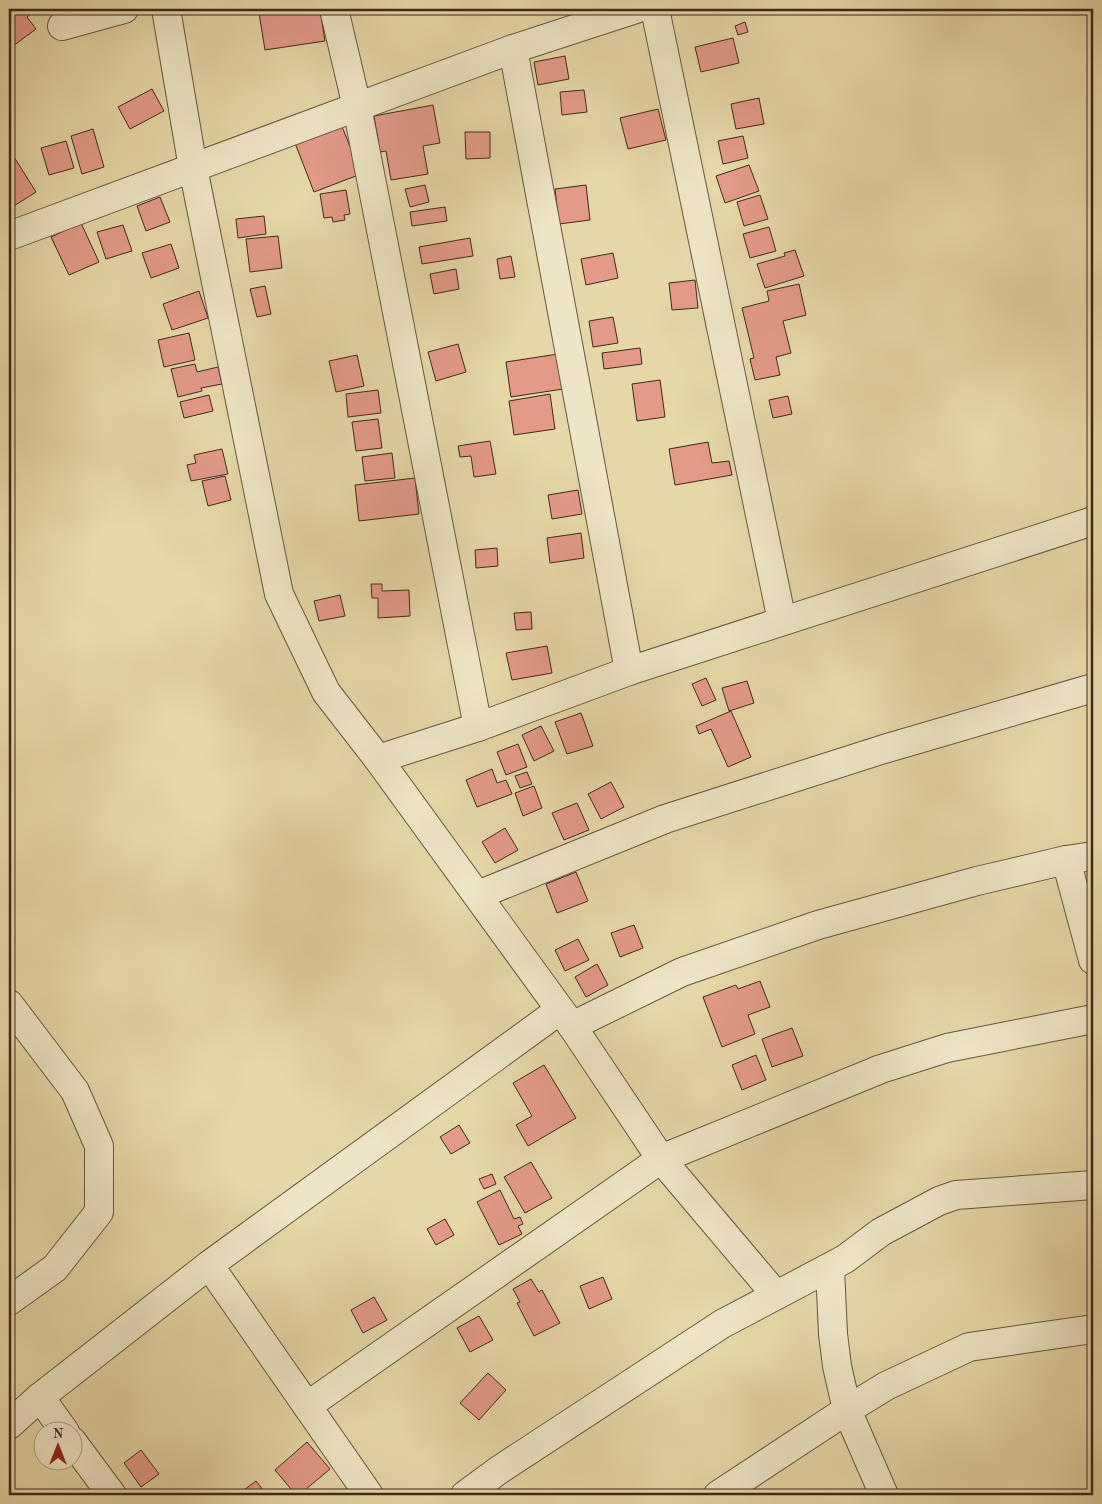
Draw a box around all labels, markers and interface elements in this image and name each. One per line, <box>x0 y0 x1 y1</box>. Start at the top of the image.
north arrow <box>32 1422 82 1472</box>
text: N <box>53 1427 64 1441</box>

